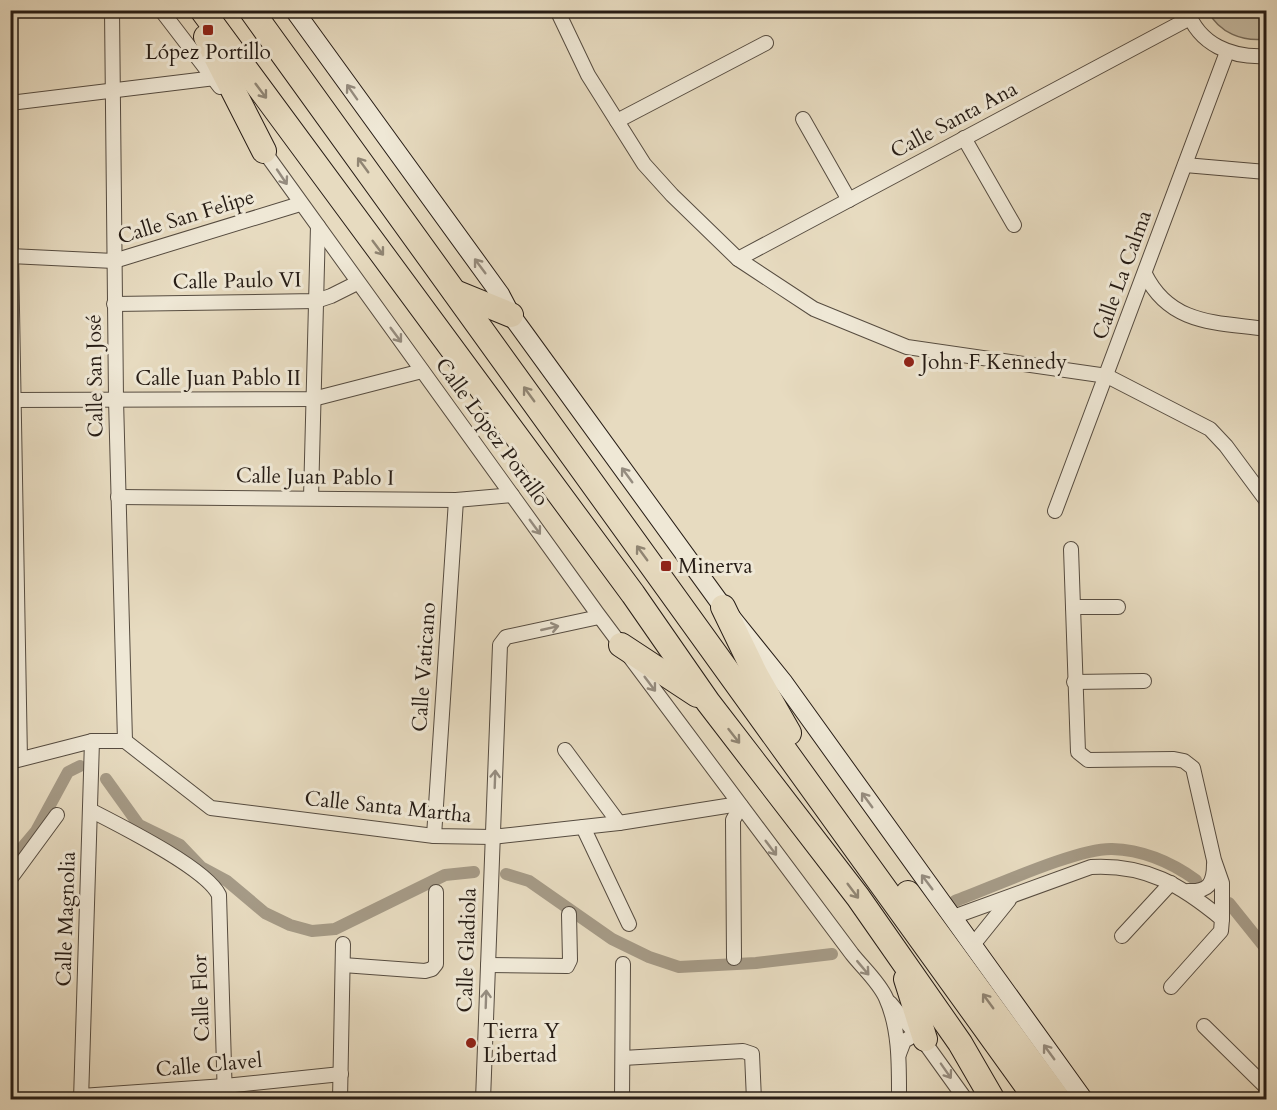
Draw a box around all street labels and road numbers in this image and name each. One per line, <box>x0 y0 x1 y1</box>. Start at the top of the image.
street label: Calle Santa Ana <box>885 74 1023 166</box>
street label: Calle San Felipe <box>114 182 258 252</box>
street label: Calle La Calma <box>1085 206 1159 344</box>
street label: Calle Paulo VI <box>172 265 302 297</box>
street label: Calle San José <box>79 314 111 438</box>
street label: Calle López Portillo <box>428 352 556 512</box>
street label: Calle Juan Pablo II <box>135 364 301 393</box>
street label: Calle Juan Pablo I <box>235 461 395 493</box>
street label: Calle Vaticano <box>405 601 443 733</box>
street label: Calle Santa Martha <box>303 784 473 830</box>
street label: Calle Magnolia <box>49 851 83 987</box>
street label: Calle Gladiola <box>450 887 484 1013</box>
street label: Calle Flor <box>185 954 217 1042</box>
street label: Calle Clavel <box>154 1046 264 1084</box>

